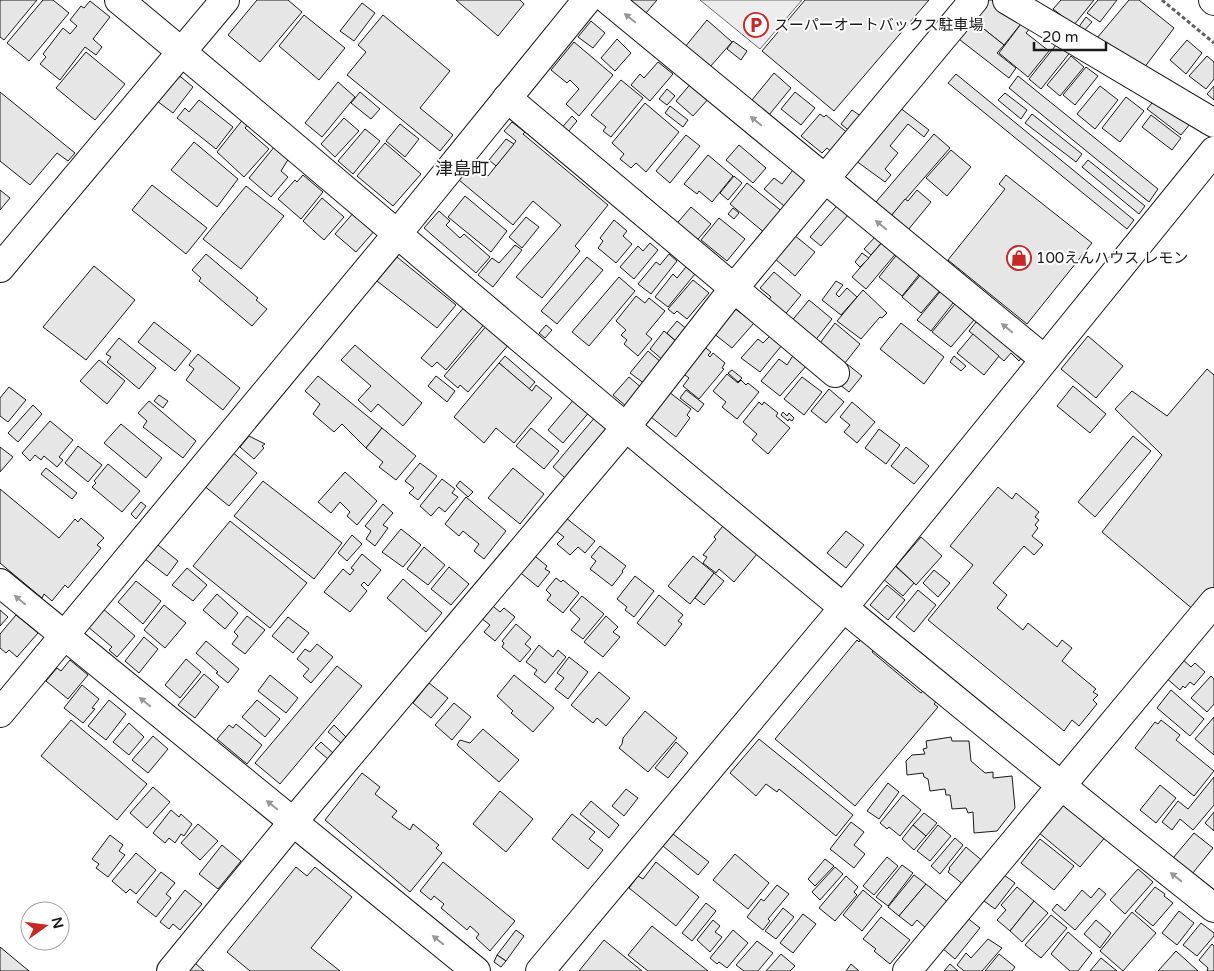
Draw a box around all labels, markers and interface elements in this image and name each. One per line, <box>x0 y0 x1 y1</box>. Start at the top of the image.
parking icon: スーパーオートバックス駐車場 <box>743 12 769 38</box>
one-way arrow <box>624 13 636 24</box>
place label: スーパーオートバックス駐車場 <box>774 16 983 34</box>
scale bar <box>1034 20 1106 52</box>
text: 20 m <box>1042 28 1079 46</box>
one-way arrow <box>749 116 762 127</box>
district label: 津島町 <box>435 158 489 180</box>
one-way arrow <box>875 219 888 230</box>
shop icon: 100えんハウス レモン <box>1006 245 1032 271</box>
place label: 100えんハウス レモン <box>1036 249 1188 267</box>
one-way arrow <box>1000 322 1013 333</box>
one-way arrow <box>13 594 26 605</box>
one-way arrow <box>139 697 152 708</box>
one-way arrow <box>266 799 279 810</box>
one-way arrow <box>1170 872 1183 883</box>
north arrow <box>20 901 70 951</box>
text: N <box>48 915 67 930</box>
one-way arrow <box>432 935 445 946</box>

